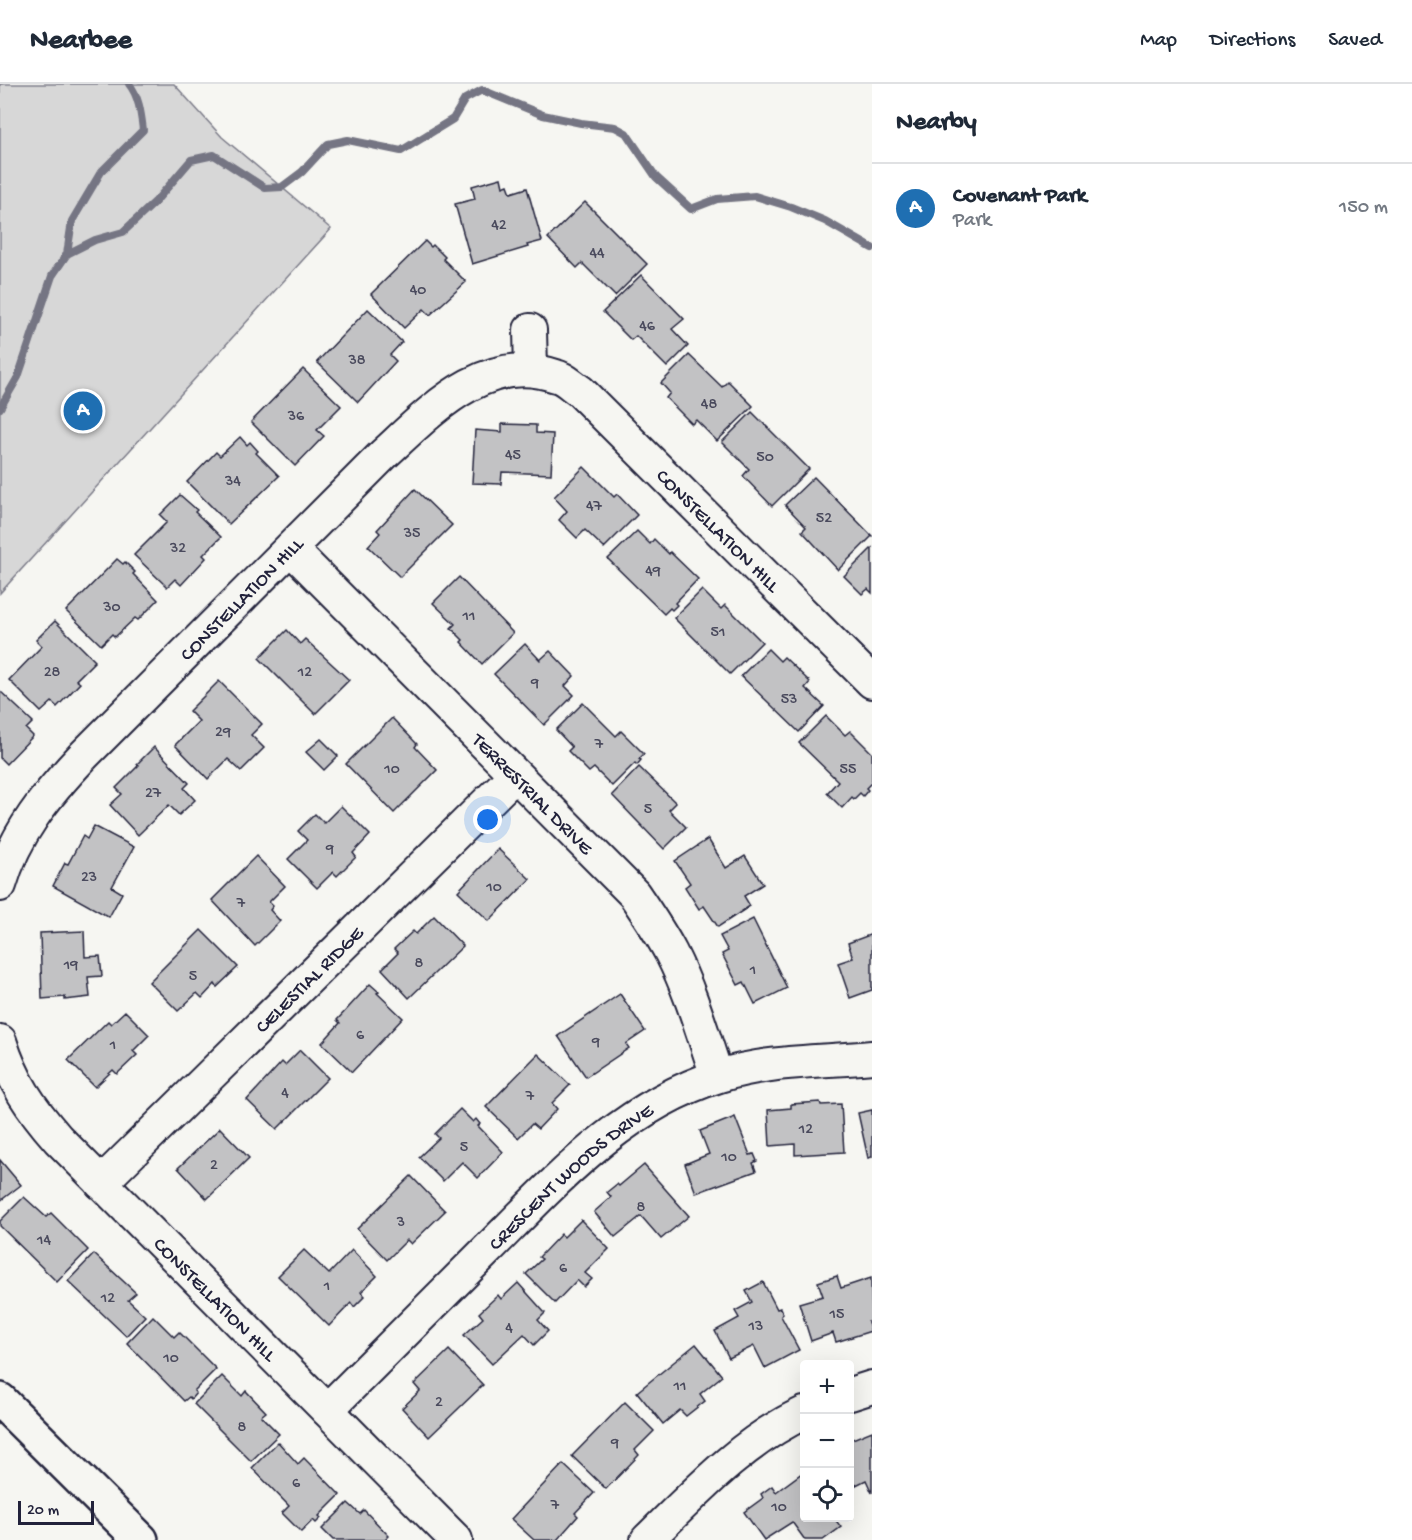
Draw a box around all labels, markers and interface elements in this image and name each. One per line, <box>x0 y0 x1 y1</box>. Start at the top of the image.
text: Nearbee <box>30 25 132 58</box>
text: Map <box>1140 29 1177 54</box>
text: Directions <box>1210 29 1295 54</box>
text: Saved <box>1328 29 1382 54</box>
text: Nearby <box>896 108 977 139</box>
text: Covenant Park <box>953 184 1087 210</box>
text: A <box>910 197 921 220</box>
text: 150 m <box>1339 197 1388 220</box>
text: Park <box>953 210 991 233</box>
house number: 42 <box>491 217 507 236</box>
house number: 44 <box>589 245 605 264</box>
house number: 40 <box>410 282 426 301</box>
house number: 46 <box>639 318 656 337</box>
house number: 38 <box>347 352 366 371</box>
pin: A <box>64 388 103 434</box>
house number: 48 <box>701 396 717 415</box>
house number: 36 <box>287 408 305 427</box>
house number: 45 <box>505 447 521 466</box>
house number: 50 <box>756 449 774 468</box>
street label: CONSTELLATION HILL <box>650 466 784 599</box>
house number: 34 <box>224 473 241 492</box>
house number: 47 <box>586 498 603 517</box>
house number: 52 <box>816 510 832 529</box>
house number: 35 <box>403 525 420 544</box>
street label: CONSTELLATION HILL <box>177 533 310 667</box>
house number: 32 <box>169 540 186 559</box>
house number: 49 <box>645 563 661 582</box>
house number: 30 <box>102 599 121 618</box>
house number: 11 <box>462 608 475 627</box>
house number: 51 <box>711 624 725 643</box>
house number: 28 <box>44 664 61 683</box>
house number: 12 <box>297 664 312 683</box>
house number: 9 <box>530 675 539 694</box>
house number: 53 <box>781 691 797 710</box>
house number: 29 <box>215 724 231 743</box>
street label: TERRESTRIAL DRIVE <box>465 729 597 862</box>
house number: 7 <box>594 736 604 755</box>
house number: 10 <box>383 761 400 780</box>
house number: 55 <box>840 761 856 780</box>
house number: 27 <box>145 785 162 804</box>
house number: 5 <box>644 801 652 820</box>
your location <box>473 805 502 834</box>
house number: 9 <box>325 841 334 860</box>
house number: 23 <box>81 869 97 888</box>
house number: 10 <box>485 879 502 898</box>
house number: 7 <box>236 895 246 914</box>
street label: CELESTIAL RIDGE <box>252 922 371 1039</box>
house number: 8 <box>415 955 424 974</box>
house number: 19 <box>63 957 78 976</box>
house number: 1 <box>749 962 756 981</box>
house number: 5 <box>189 968 197 987</box>
house number: 6 <box>356 1027 365 1046</box>
house number: 9 <box>591 1034 600 1053</box>
house number: 1 <box>109 1037 116 1056</box>
house number: 4 <box>281 1085 289 1104</box>
house number: 7 <box>525 1088 535 1107</box>
street label: CRESCENT WOODS DRIVE <box>485 1099 660 1257</box>
house number: 12 <box>798 1121 813 1140</box>
house number: 5 <box>460 1139 468 1158</box>
house number: 10 <box>720 1149 737 1168</box>
house number: 2 <box>210 1157 218 1176</box>
house number: 8 <box>637 1199 646 1218</box>
house number: 3 <box>396 1214 405 1233</box>
house number: 14 <box>36 1232 51 1251</box>
street label: CONSTELLATION HILL <box>147 1234 280 1368</box>
house number: 6 <box>559 1260 568 1279</box>
house number: 1 <box>323 1278 330 1297</box>
house number: 12 <box>100 1290 115 1309</box>
house number: 15 <box>829 1306 844 1325</box>
house number: 13 <box>748 1318 763 1337</box>
house number: 4 <box>505 1320 513 1339</box>
house number: 10 <box>162 1350 179 1369</box>
map controls <box>800 1360 854 1522</box>
button: + <box>800 1360 854 1414</box>
house number: 11 <box>673 1378 686 1397</box>
house number: 2 <box>435 1394 443 1413</box>
button: − <box>800 1414 854 1468</box>
house number: 8 <box>238 1419 247 1438</box>
house number: 9 <box>610 1435 619 1454</box>
button: locate <box>800 1468 854 1522</box>
house number: 6 <box>292 1475 301 1494</box>
house number: 7 <box>550 1497 560 1516</box>
scale bar <box>18 1498 94 1526</box>
house number: 10 <box>770 1499 787 1518</box>
text: 20 m <box>27 1502 59 1521</box>

